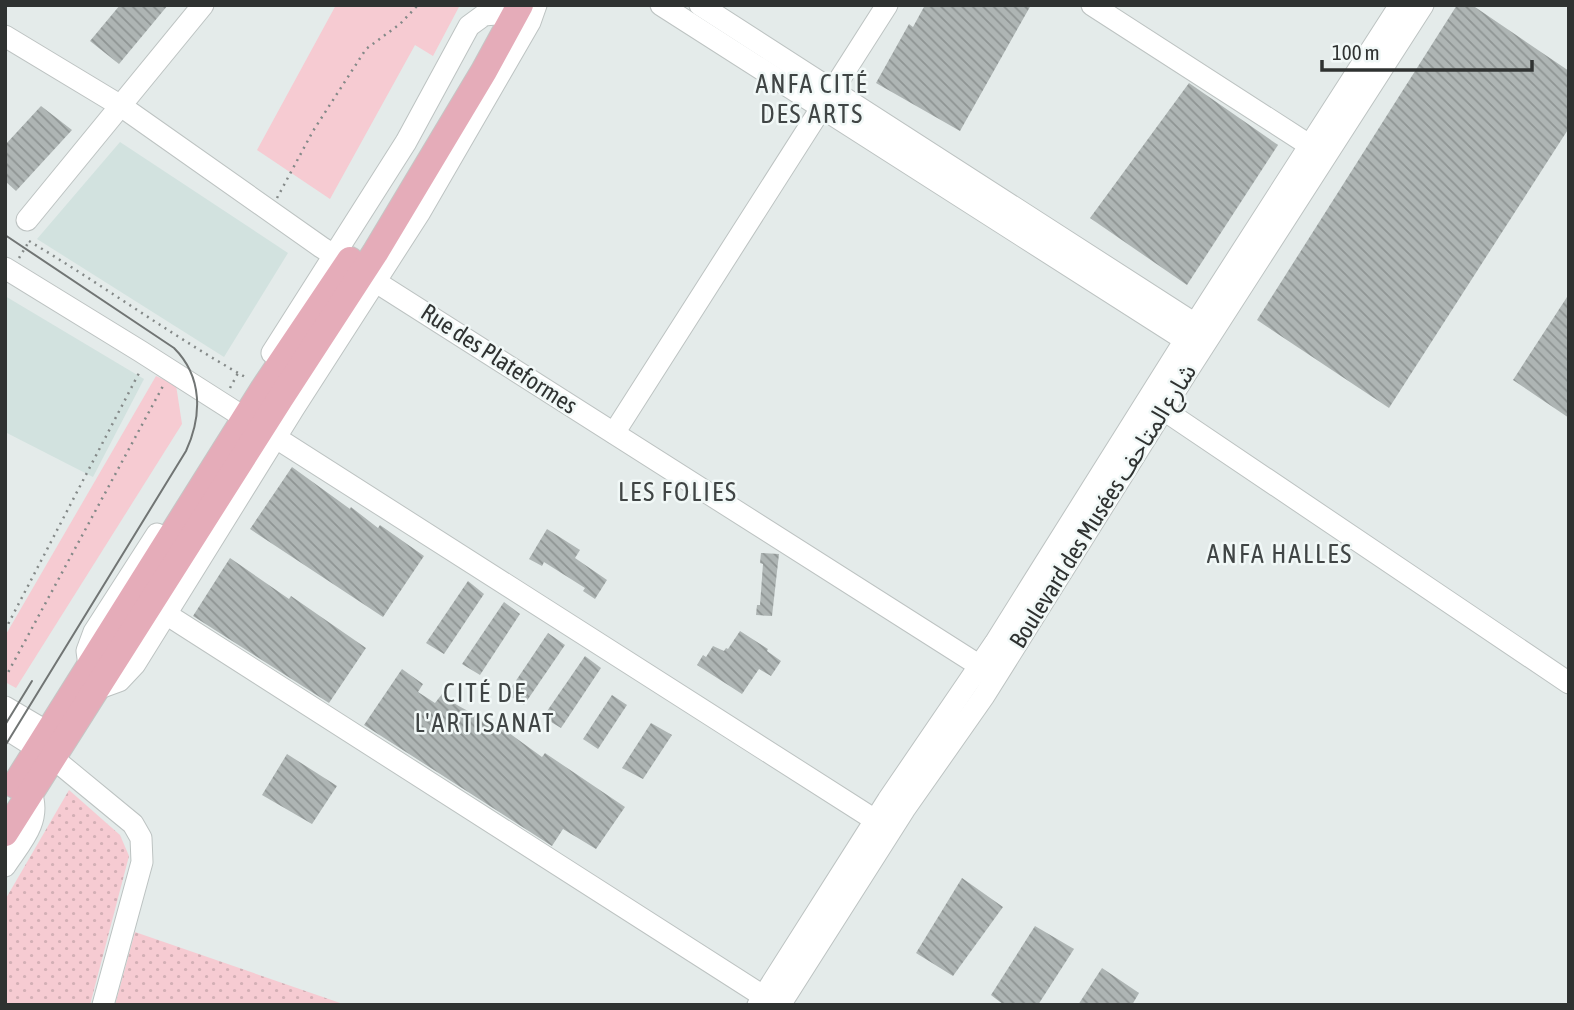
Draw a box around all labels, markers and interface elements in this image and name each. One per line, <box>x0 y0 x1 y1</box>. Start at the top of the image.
scale bar <box>1322 28 1532 72</box>
text: 100 m <box>1332 40 1380 64</box>
district label: ANFA CITÉ DES ARTS <box>755 69 869 129</box>
street label: Rue des Plateformes <box>416 298 582 419</box>
street label: Boulevard des Musées شارع المتاحف <box>1004 359 1205 655</box>
district label: LES FOLIES <box>618 477 738 507</box>
district label: ANFA HALLES <box>1207 539 1353 569</box>
district label: CITÉ DE L'ARTISANAT <box>415 678 555 738</box>

